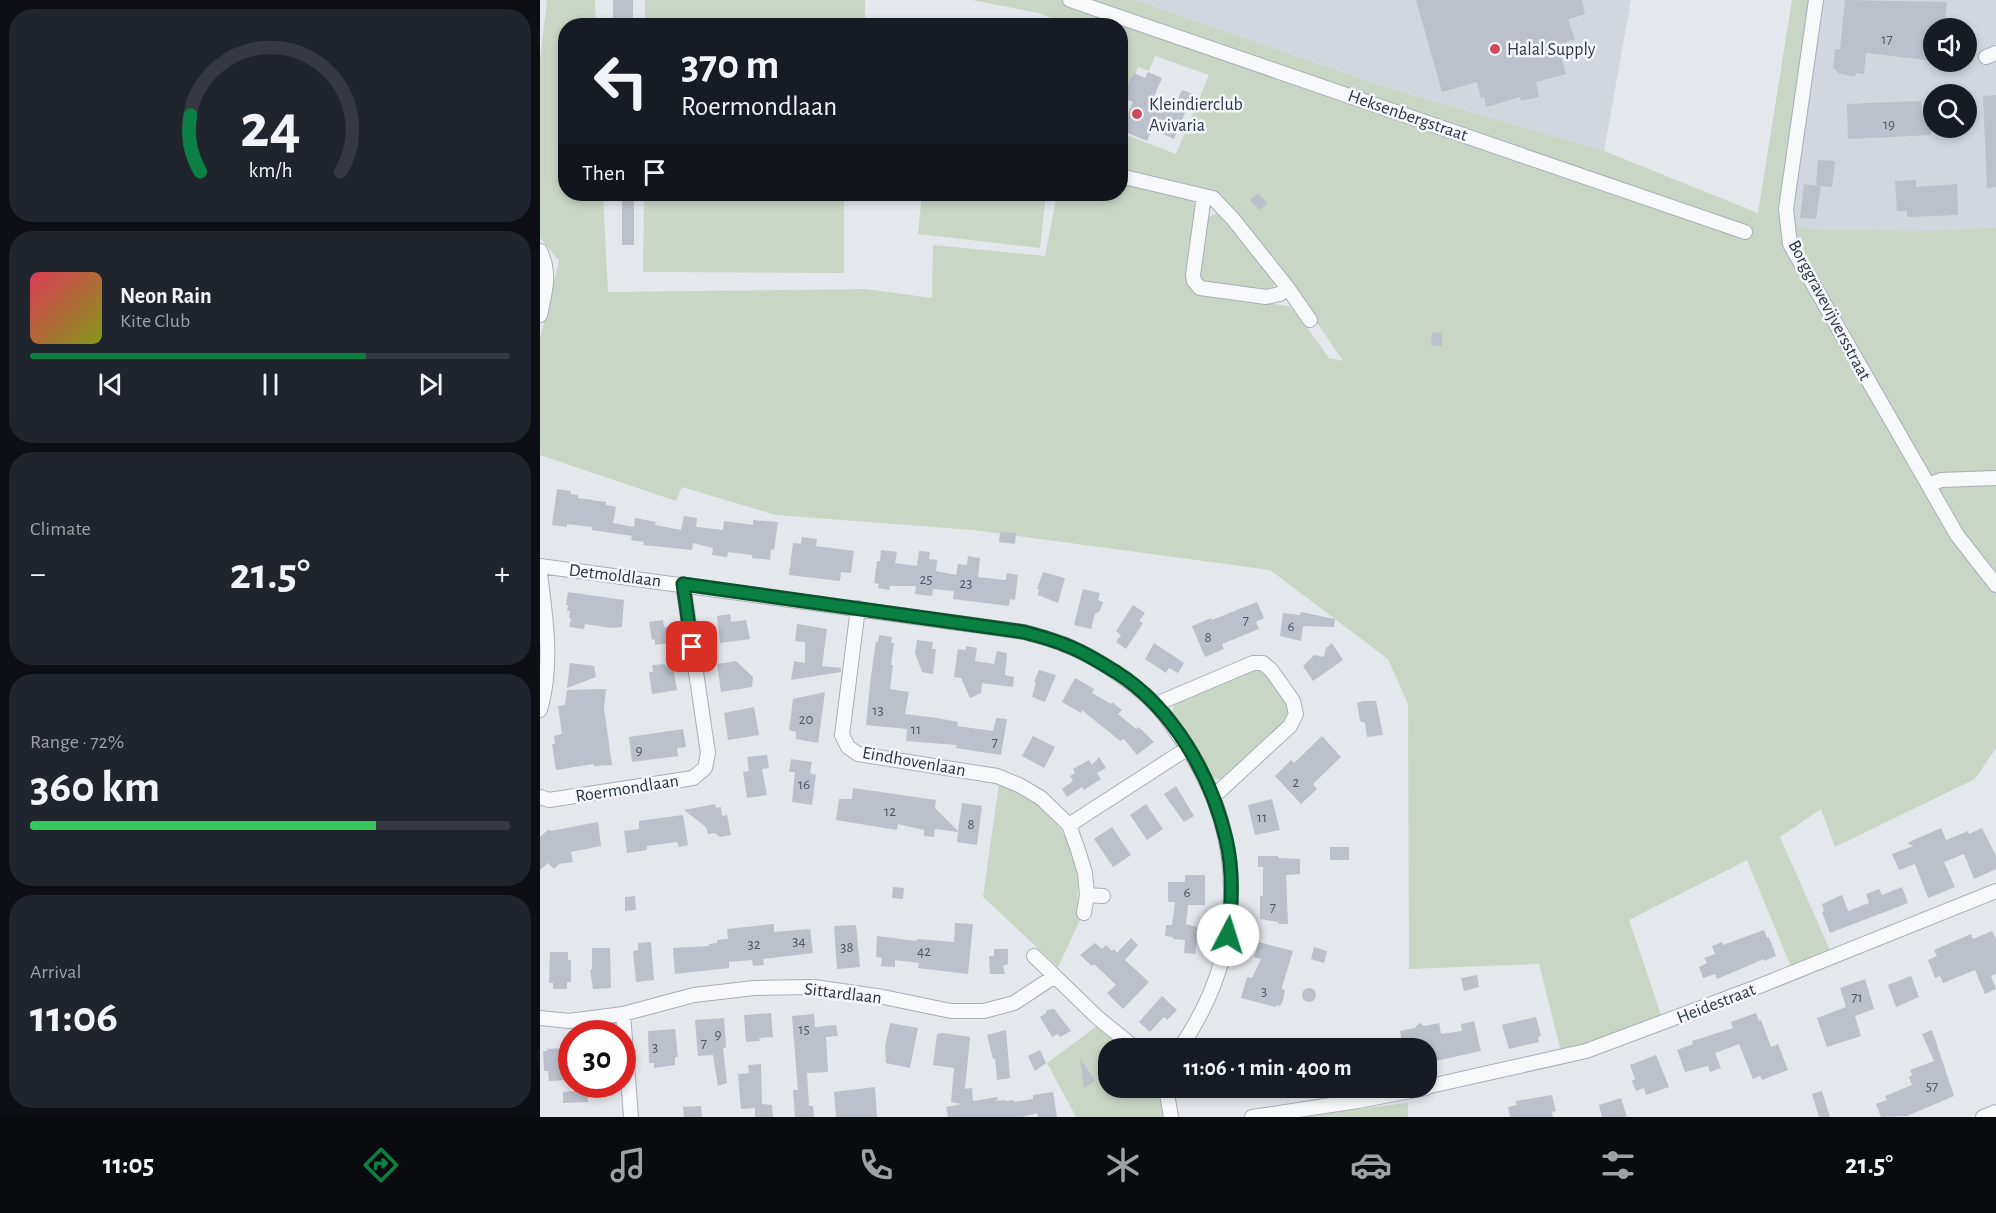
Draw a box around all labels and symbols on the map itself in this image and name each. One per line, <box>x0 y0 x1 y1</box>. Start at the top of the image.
house number: 17 <box>1881 32 1893 47</box>
place label: Halal Supply <box>1507 41 1596 59</box>
marker: Halal Supply <box>1488 42 1502 56</box>
street label: Heksenbergstraat <box>1346 87 1470 145</box>
place label: Kleindierclub Avivaria <box>1149 96 1243 135</box>
marker: Kleindierclub Avivaria <box>1130 107 1144 121</box>
house number: 19 <box>1883 117 1895 132</box>
street label: Borggravevijversstraat <box>1785 237 1874 384</box>
street label: Detmoldlaan <box>568 561 662 591</box>
house number: 25 <box>919 572 933 587</box>
house number: 23 <box>959 576 973 591</box>
house number: 7 <box>1243 613 1249 628</box>
house number: 6 <box>1287 619 1295 634</box>
pin <box>666 621 717 672</box>
house number: 8 <box>1204 630 1212 645</box>
house number: 13 <box>872 703 884 718</box>
house number: 20 <box>799 712 813 727</box>
house number: 11 <box>911 722 921 737</box>
house number: 7 <box>992 735 998 750</box>
house number: 9 <box>635 743 643 758</box>
street label: Eindhovenlaan <box>861 744 967 780</box>
street label: Roermondlaan <box>574 772 680 806</box>
house number: 2 <box>1293 775 1300 790</box>
house number: 16 <box>798 777 810 792</box>
house number: 12 <box>884 804 896 819</box>
house number: 11 <box>1257 810 1267 825</box>
house number: 8 <box>967 817 975 832</box>
house number: 6 <box>1183 885 1191 900</box>
house number: 7 <box>1270 900 1276 915</box>
position arrow <box>1196 903 1260 967</box>
house number: 34 <box>792 934 806 949</box>
house number: 32 <box>747 937 761 952</box>
house number: 38 <box>840 940 854 955</box>
house number: 42 <box>917 944 931 959</box>
street label: Sittardlaan <box>803 980 883 1008</box>
street label: Heidestraat <box>1675 981 1758 1027</box>
house number: 3 <box>1261 984 1267 999</box>
house number: 71 <box>1851 990 1863 1005</box>
speed limit sign: 30 <box>558 1020 636 1098</box>
house number: 15 <box>798 1022 810 1037</box>
house number: 9 <box>714 1027 722 1042</box>
house number: 7 <box>701 1036 707 1051</box>
house number: 3 <box>652 1040 658 1055</box>
house number: 57 <box>1926 1079 1938 1094</box>

